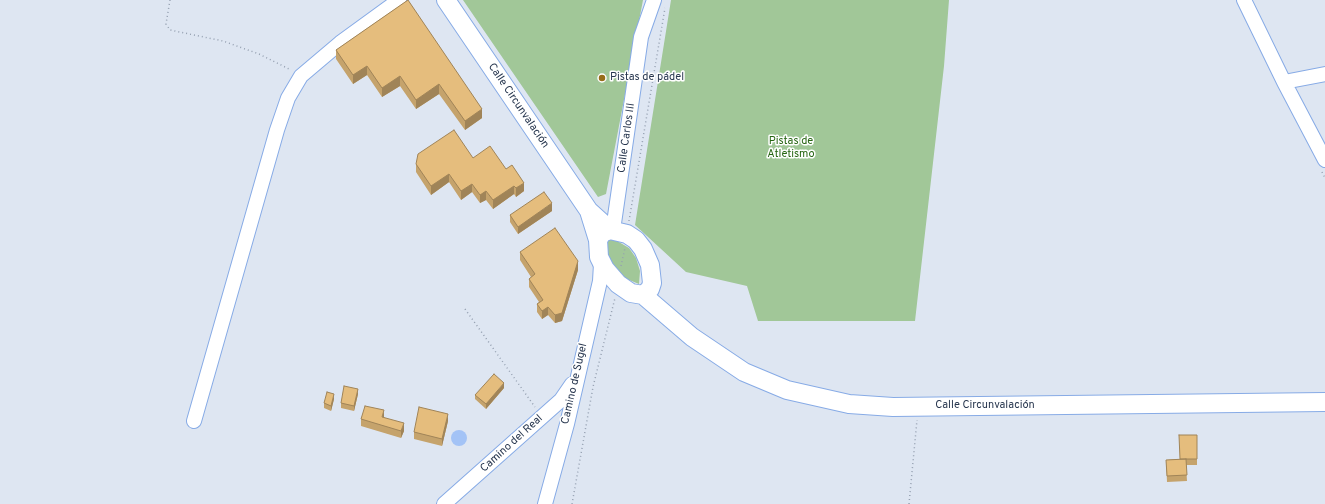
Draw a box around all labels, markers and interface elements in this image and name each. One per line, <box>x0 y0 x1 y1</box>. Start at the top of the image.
street label: Calle Circunvalación <box>485 61 551 151</box>
place label: Pistas de pádel <box>610 71 684 85</box>
marker: Pistas de pádel <box>597 73 607 83</box>
street label: Calle Carlos III <box>616 102 638 174</box>
park label: Pistas de Atletismo <box>767 135 815 161</box>
street label: Camino de Sugel <box>559 342 591 426</box>
street label: Calle Circunvalación <box>935 399 1035 413</box>
street label: Camino del Real <box>478 413 546 475</box>

